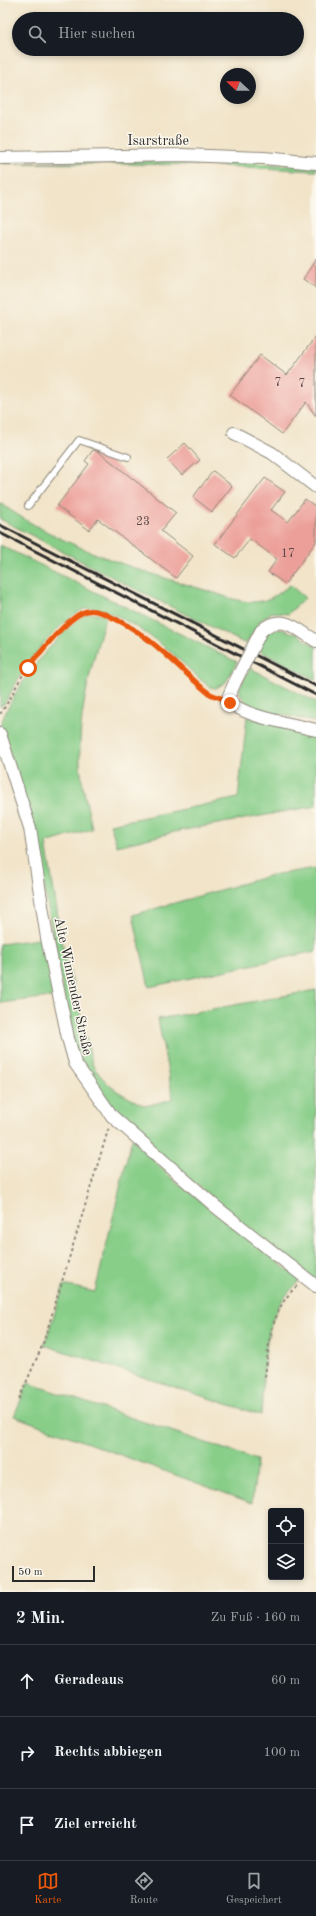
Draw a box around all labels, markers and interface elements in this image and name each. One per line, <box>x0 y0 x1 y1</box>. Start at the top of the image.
search box <box>12 12 304 56</box>
icon: search <box>26 23 48 45</box>
text: Hier suchen <box>58 27 135 42</box>
north arrow <box>220 68 256 104</box>
street label: Isarstraße <box>127 134 189 148</box>
house number: 7 <box>275 377 281 389</box>
house number: 7 <box>299 378 305 390</box>
house number: 23 <box>136 516 150 528</box>
house number: 17 <box>281 548 295 560</box>
route start <box>19 659 37 677</box>
route end <box>221 694 239 712</box>
street label: Alte Winnender Straße <box>52 916 94 1056</box>
map controls <box>268 1508 304 1580</box>
button: locate <box>268 1508 304 1544</box>
button: layers <box>268 1544 304 1580</box>
scale bar <box>12 1564 95 1583</box>
text: 50 m <box>18 1567 43 1578</box>
text: 2 Min. <box>16 1610 65 1627</box>
text: Zu Fuß · 160 m <box>211 1611 300 1624</box>
icon: ahead <box>16 1670 38 1692</box>
text: Geradeaus <box>54 1673 123 1688</box>
text: 60 m <box>271 1674 300 1687</box>
icon: right <box>16 1742 38 1764</box>
text: Rechts abbiegen <box>54 1745 162 1760</box>
text: 100 m <box>263 1746 300 1759</box>
icon: arrive <box>16 1814 38 1836</box>
text: Ziel erreicht <box>54 1817 137 1832</box>
tab: Karte <box>34 1870 61 1908</box>
tab: Route <box>130 1870 158 1908</box>
tab: Gespeichert <box>226 1870 282 1908</box>

